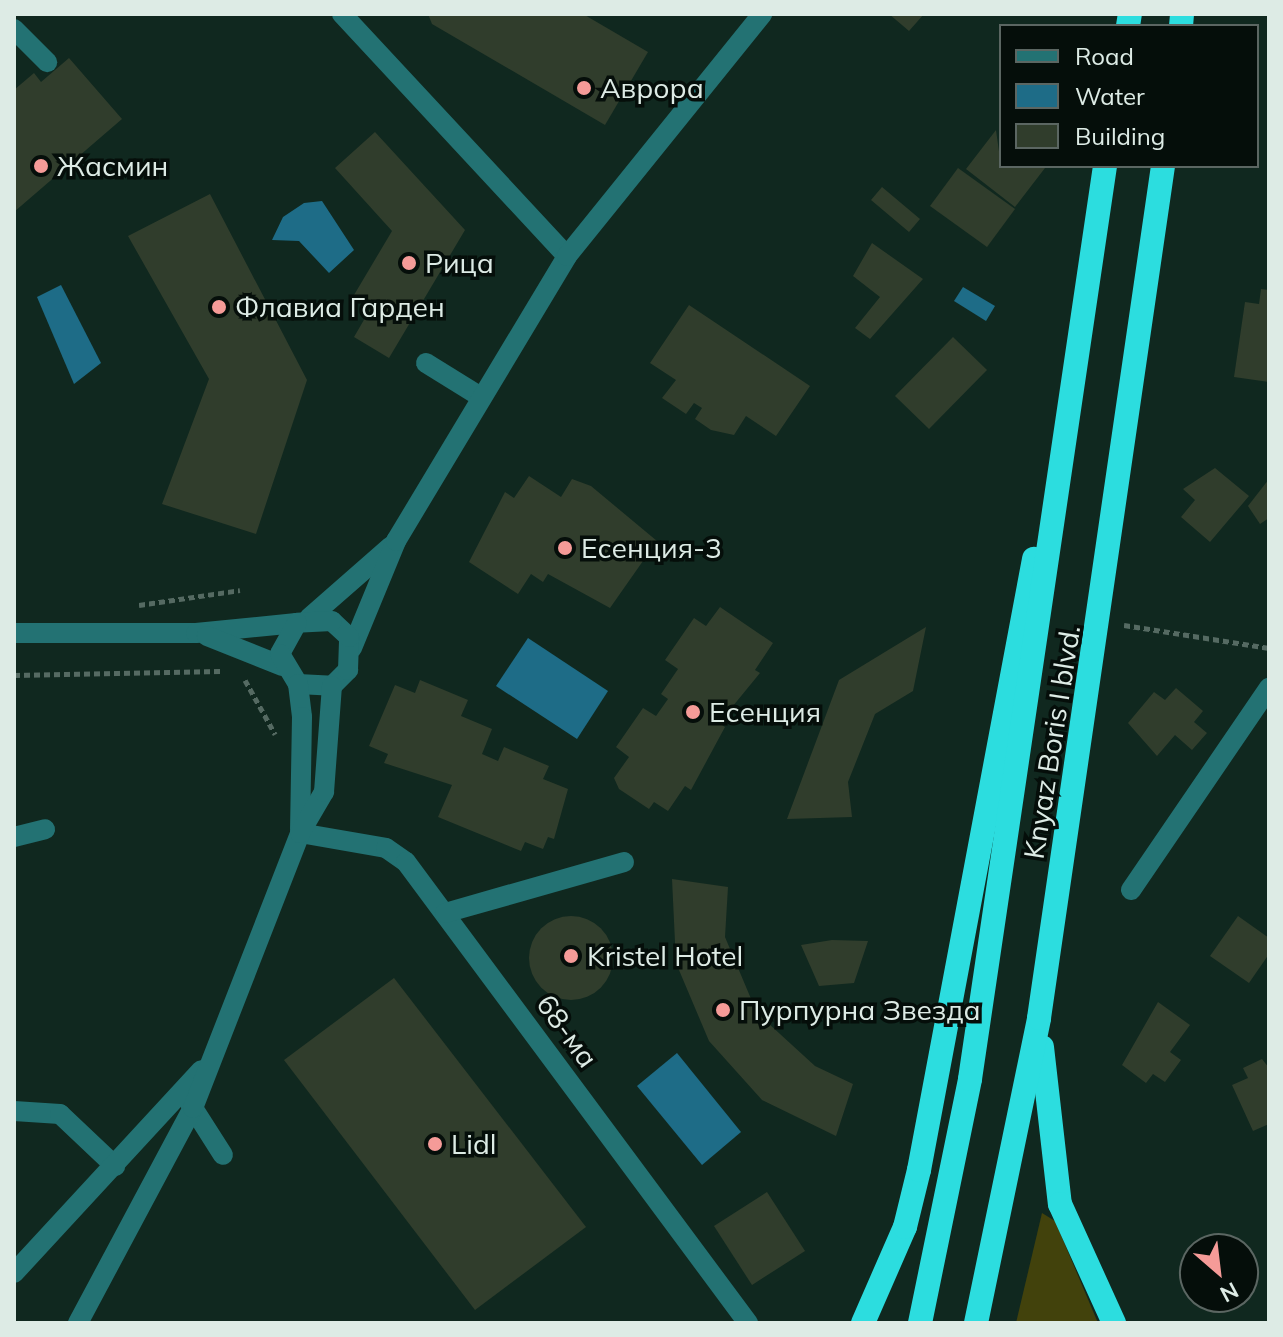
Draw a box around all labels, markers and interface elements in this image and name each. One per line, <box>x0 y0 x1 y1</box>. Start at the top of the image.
legend <box>999 24 1259 168</box>
text: Road <box>1075 41 1134 71</box>
place label: Аврора <box>600 71 704 105</box>
marker: Аврора <box>575 79 593 97</box>
text: Water <box>1075 81 1145 111</box>
text: Building <box>1075 121 1165 151</box>
place label: Жасмин <box>57 149 168 183</box>
marker: Жасмин <box>32 157 50 175</box>
place label: Рица <box>425 246 494 280</box>
marker: Рица <box>400 254 418 272</box>
place label: Флавиа Гарден <box>235 290 445 324</box>
marker: Флавиа Гарден <box>210 298 228 316</box>
place label: Есенция-3 <box>581 531 722 565</box>
marker: Есенция-3 <box>556 539 574 557</box>
street label: Knyaz Boris I blvd. <box>1017 623 1087 861</box>
place label: Есенция <box>709 695 821 729</box>
marker: Есенция <box>684 703 702 721</box>
place label: Kristel Hotel <box>587 939 743 973</box>
marker: Kristel Hotel <box>562 947 580 965</box>
street label: 68-ма <box>529 988 605 1074</box>
place label: Пурпурна Звезда <box>739 993 981 1027</box>
marker: Пурпурна Звезда <box>714 1001 732 1019</box>
place label: Lidl <box>451 1127 496 1161</box>
marker: Lidl <box>426 1135 444 1153</box>
north arrow <box>1179 1233 1259 1313</box>
text: N <box>1215 1276 1243 1309</box>

